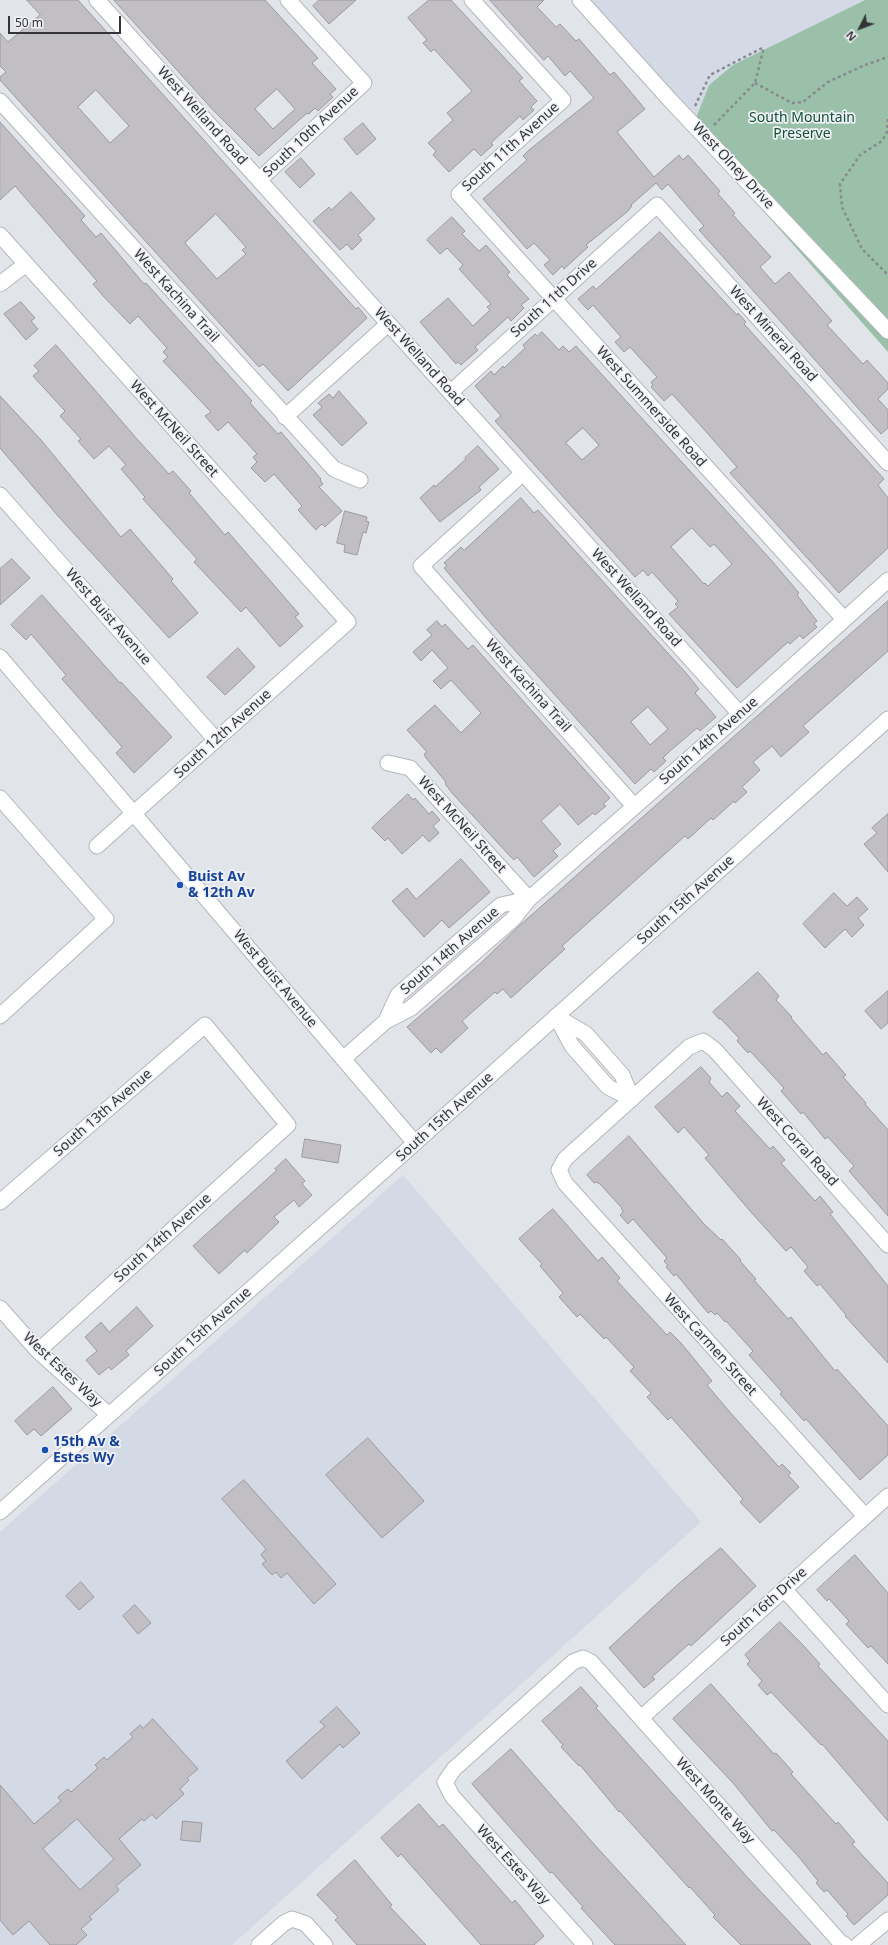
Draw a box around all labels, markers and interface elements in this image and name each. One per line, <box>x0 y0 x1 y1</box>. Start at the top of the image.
scale bar <box>10 8 123 34</box>
north arrow <box>840 8 880 48</box>
text: 50 m <box>15 14 43 31</box>
text: N <box>842 28 859 45</box>
street label: West Welland Road <box>154 63 250 169</box>
street label: South 10th Avenue <box>260 83 362 181</box>
street label: South 11th Avenue <box>459 99 563 195</box>
park label: South Mountain Preserve <box>749 110 855 142</box>
street label: West Olney Drive <box>689 119 777 213</box>
street label: West Kachina Trail <box>130 246 222 346</box>
street label: South 11th Drive <box>507 255 601 341</box>
street label: West Mineral Road <box>726 283 820 385</box>
street label: West Welland Road <box>371 304 467 410</box>
street label: West Summerside Road <box>592 343 710 471</box>
street label: West McNeil Street <box>126 377 222 481</box>
street label: West Welland Road <box>588 545 684 651</box>
street label: West Buist Avenue <box>62 565 154 669</box>
street label: West Kachina Trail <box>482 636 574 736</box>
street label: South 12th Avenue <box>171 686 275 782</box>
street label: South 14th Avenue <box>656 694 762 788</box>
street label: West McNeil Street <box>414 773 510 877</box>
street label: South 15th Avenue <box>634 852 738 948</box>
place label: Buist Av & 12th Av <box>188 869 255 902</box>
marker: Buist Av & 12th Av <box>175 880 185 890</box>
street label: South 14th Avenue <box>397 904 503 998</box>
street label: West Buist Avenue <box>229 927 321 1031</box>
street label: South 13th Avenue <box>50 1066 156 1160</box>
street label: South 15th Avenue <box>393 1069 497 1165</box>
street label: West Corral Road <box>753 1094 841 1190</box>
street label: South 14th Avenue <box>111 1190 215 1286</box>
street label: South 15th Avenue <box>151 1284 255 1380</box>
street label: West Carmen Street <box>660 1291 760 1399</box>
street label: West Estes Way <box>19 1329 105 1411</box>
place label: 15th Av & Estes Wy <box>53 1434 120 1466</box>
marker: 15th Av & Estes Wy <box>40 1445 50 1455</box>
street label: South 16th Drive <box>717 1564 811 1650</box>
street label: West Monte Way <box>672 1754 758 1848</box>
street label: West Estes Way <box>473 1822 553 1908</box>

